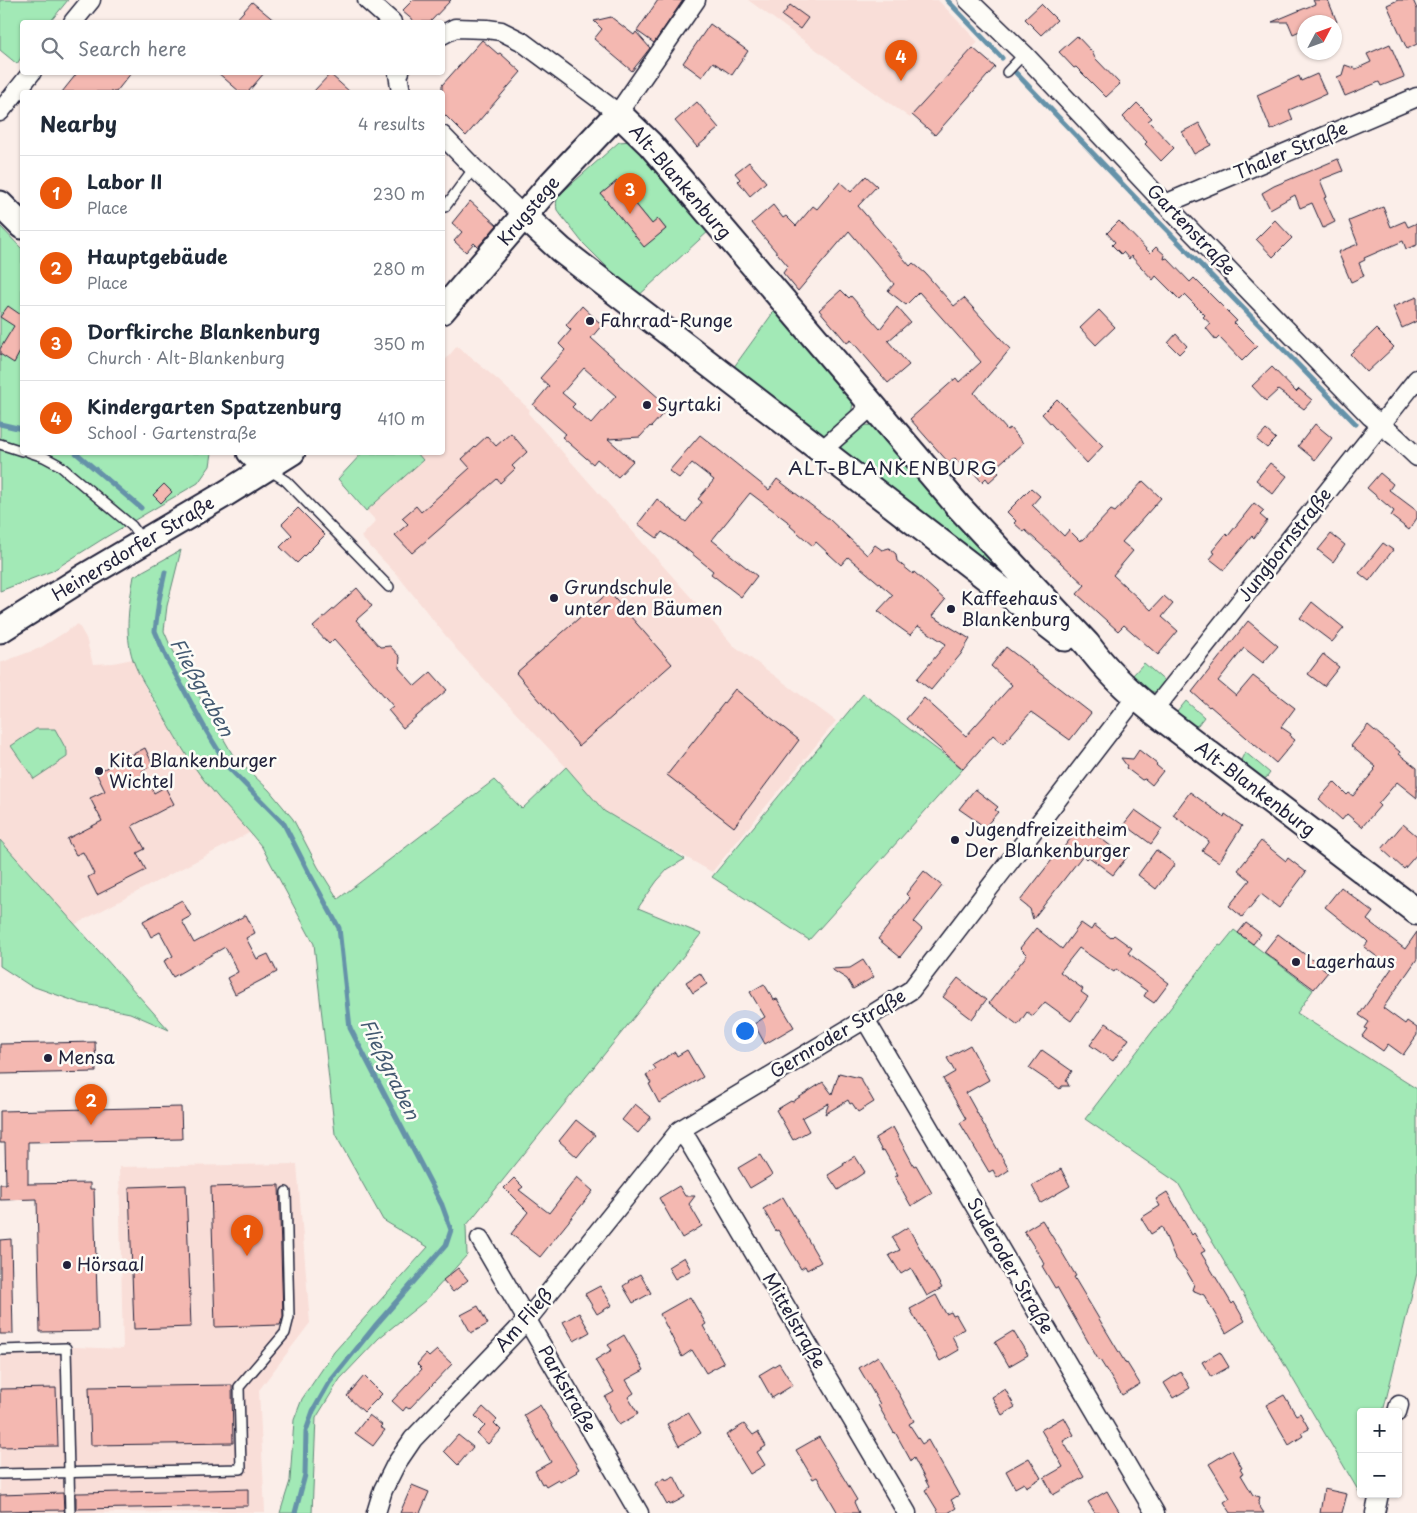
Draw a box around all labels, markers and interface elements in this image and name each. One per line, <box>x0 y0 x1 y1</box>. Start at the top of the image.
north arrow <box>1297 15 1342 60</box>
search box <box>20 20 445 75</box>
icon: search <box>38 34 66 62</box>
text: Search here <box>78 34 187 62</box>
pin: 4 <box>885 40 917 81</box>
text: Nearby <box>40 107 117 139</box>
text: 4 results <box>358 111 425 135</box>
street label: Thaler Straße <box>1229 114 1351 186</box>
street label: Alt-Blankenburg <box>624 118 739 244</box>
text: Labor II <box>87 167 162 195</box>
street label: Krugstege <box>490 169 565 251</box>
pin: 3 <box>614 173 646 214</box>
street label: Gartenstraße <box>1141 177 1243 281</box>
text: 1 <box>52 181 60 205</box>
text: 230 m <box>373 181 425 205</box>
text: Place <box>87 195 128 219</box>
text: Hauptgebäude <box>87 242 228 270</box>
text: 2 <box>50 256 62 280</box>
text: 280 m <box>373 256 425 280</box>
text: Place <box>87 270 128 294</box>
place label: Fahrrad-Runge <box>600 306 733 333</box>
marker: Fahrrad-Runge <box>584 315 596 327</box>
text: Dorfkirche Blankenburg <box>87 317 320 345</box>
text: 3 <box>51 331 61 355</box>
text: 350 m <box>373 331 425 355</box>
text: Church · Alt-Blankenburg <box>87 345 285 369</box>
place label: Syrtaki <box>657 390 722 417</box>
text: Kindergarten Spatzenburg <box>87 392 342 420</box>
marker: Syrtaki <box>641 399 653 411</box>
text: 4 <box>51 406 61 430</box>
text: 410 m <box>377 406 425 430</box>
text: School · Gartenstraße <box>87 420 257 444</box>
district label: ALT-BLANKENBURG <box>788 453 998 481</box>
street label: Jungbornstraße <box>1231 481 1337 607</box>
street label: Heinersdorfer Straße <box>46 488 219 607</box>
place label: Grundschule unter den Bäumen <box>564 573 723 621</box>
place label: Kaffeehaus Blankenburg <box>961 584 1070 632</box>
marker: Grundschule unter den Bäumen <box>548 592 560 604</box>
marker: Kaffeehaus Blankenburg <box>945 603 957 615</box>
water label: Fließgraben <box>164 632 242 742</box>
street label: Alt-Blankenburg <box>1190 734 1322 842</box>
place label: Kita Blankenburger Wichtel <box>109 746 277 794</box>
marker: Kita Blankenburger Wichtel <box>93 765 105 777</box>
place label: Jugendfreizeitheim Der Blankenburger <box>965 815 1131 863</box>
marker: Jugendfreizeitheim Der Blankenburger <box>949 834 961 846</box>
place label: Lagerhaus <box>1306 947 1395 974</box>
marker: Lagerhaus <box>1290 956 1302 968</box>
street label: Gernroder Straße <box>764 981 910 1084</box>
water label: Fließgraben <box>354 1013 428 1125</box>
your location <box>732 1018 758 1044</box>
place label: Mensa <box>58 1043 115 1070</box>
marker: Mensa <box>42 1052 54 1064</box>
pin: 2 <box>75 1084 107 1125</box>
street label: Suderoder Straße <box>961 1192 1061 1338</box>
pin: 1 <box>231 1215 263 1256</box>
place label: Hörsaal <box>77 1250 144 1277</box>
marker: Hörsaal <box>61 1259 73 1271</box>
street label: Mittelstraße <box>757 1267 834 1373</box>
street label: Am Fließ <box>487 1281 558 1357</box>
street label: Parkstraße <box>532 1340 604 1437</box>
map controls <box>1357 1408 1402 1498</box>
button: + <box>1357 1408 1402 1453</box>
button: − <box>1357 1453 1402 1498</box>

